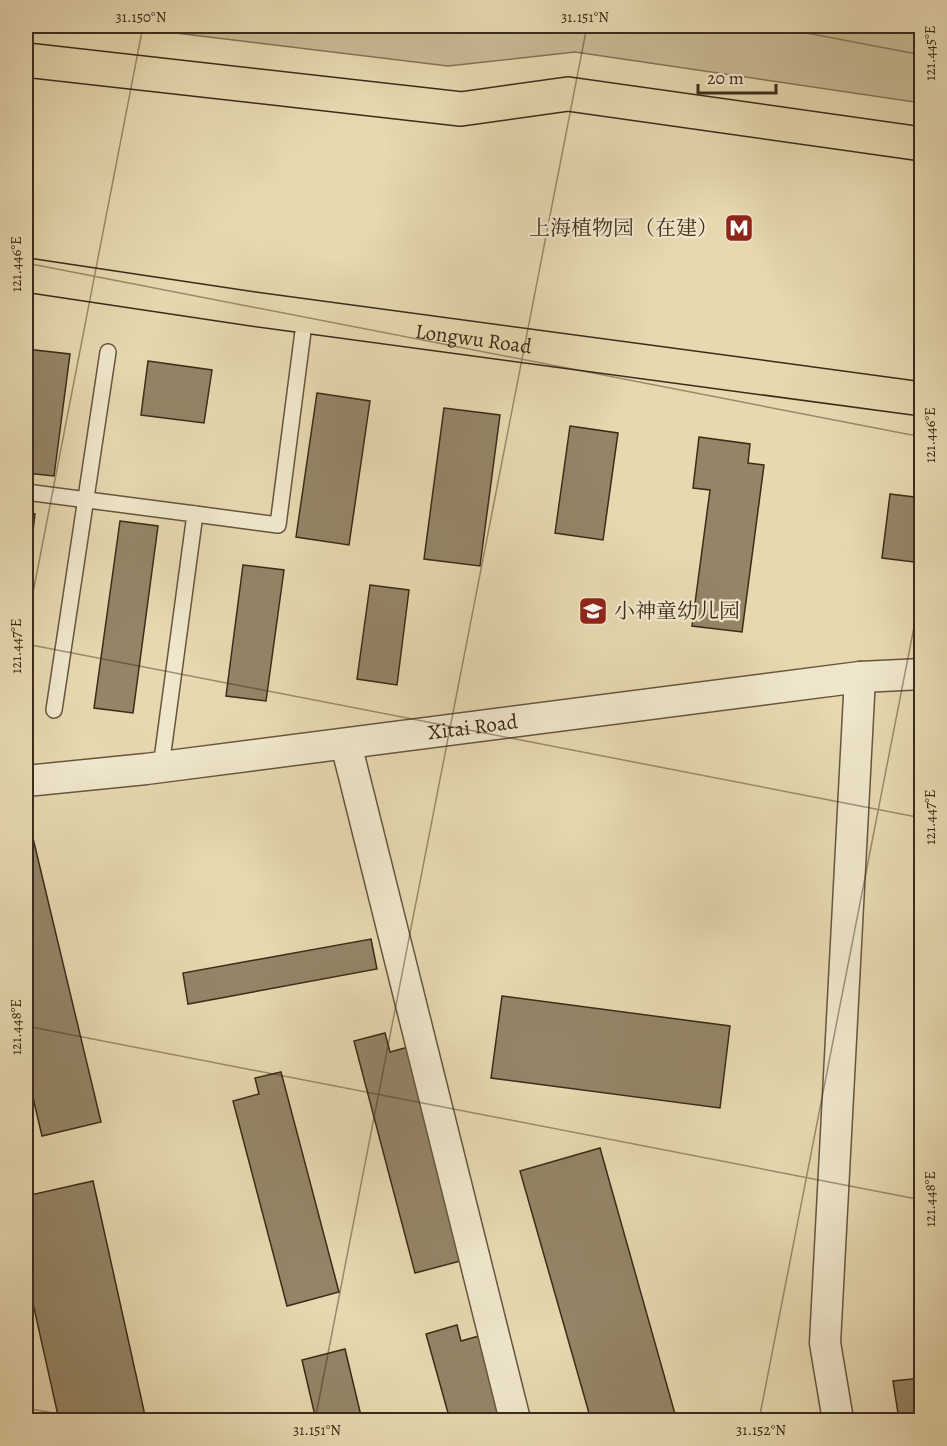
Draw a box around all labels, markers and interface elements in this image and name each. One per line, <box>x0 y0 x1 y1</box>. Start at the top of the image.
text: 31.150°N <box>116 7 167 27</box>
text: 31.151°N <box>561 7 609 27</box>
text: 121.445°E <box>920 25 940 81</box>
scale bar <box>698 57 776 95</box>
text: 20 m <box>707 66 744 90</box>
metro station icon: 上海植物园（在建） <box>723 212 755 244</box>
place label: 上海植物园（在建） <box>529 214 718 242</box>
text: 121.446°E <box>6 236 26 292</box>
street label: Longwu Road <box>413 317 534 360</box>
text: 121.446°E <box>920 407 940 463</box>
school or university icon: 小神童幼儿园 <box>577 595 609 627</box>
place label: 小神童幼儿园 <box>614 597 740 625</box>
text: 121.447°E <box>6 618 26 674</box>
street label: Xitai Road <box>426 707 520 747</box>
text: 121.447°E <box>920 789 940 845</box>
text: 121.448°E <box>6 999 26 1055</box>
text: 121.448°E <box>920 1171 940 1227</box>
text: 31.151°N <box>293 1420 341 1440</box>
text: 31.152°N <box>736 1420 786 1440</box>

